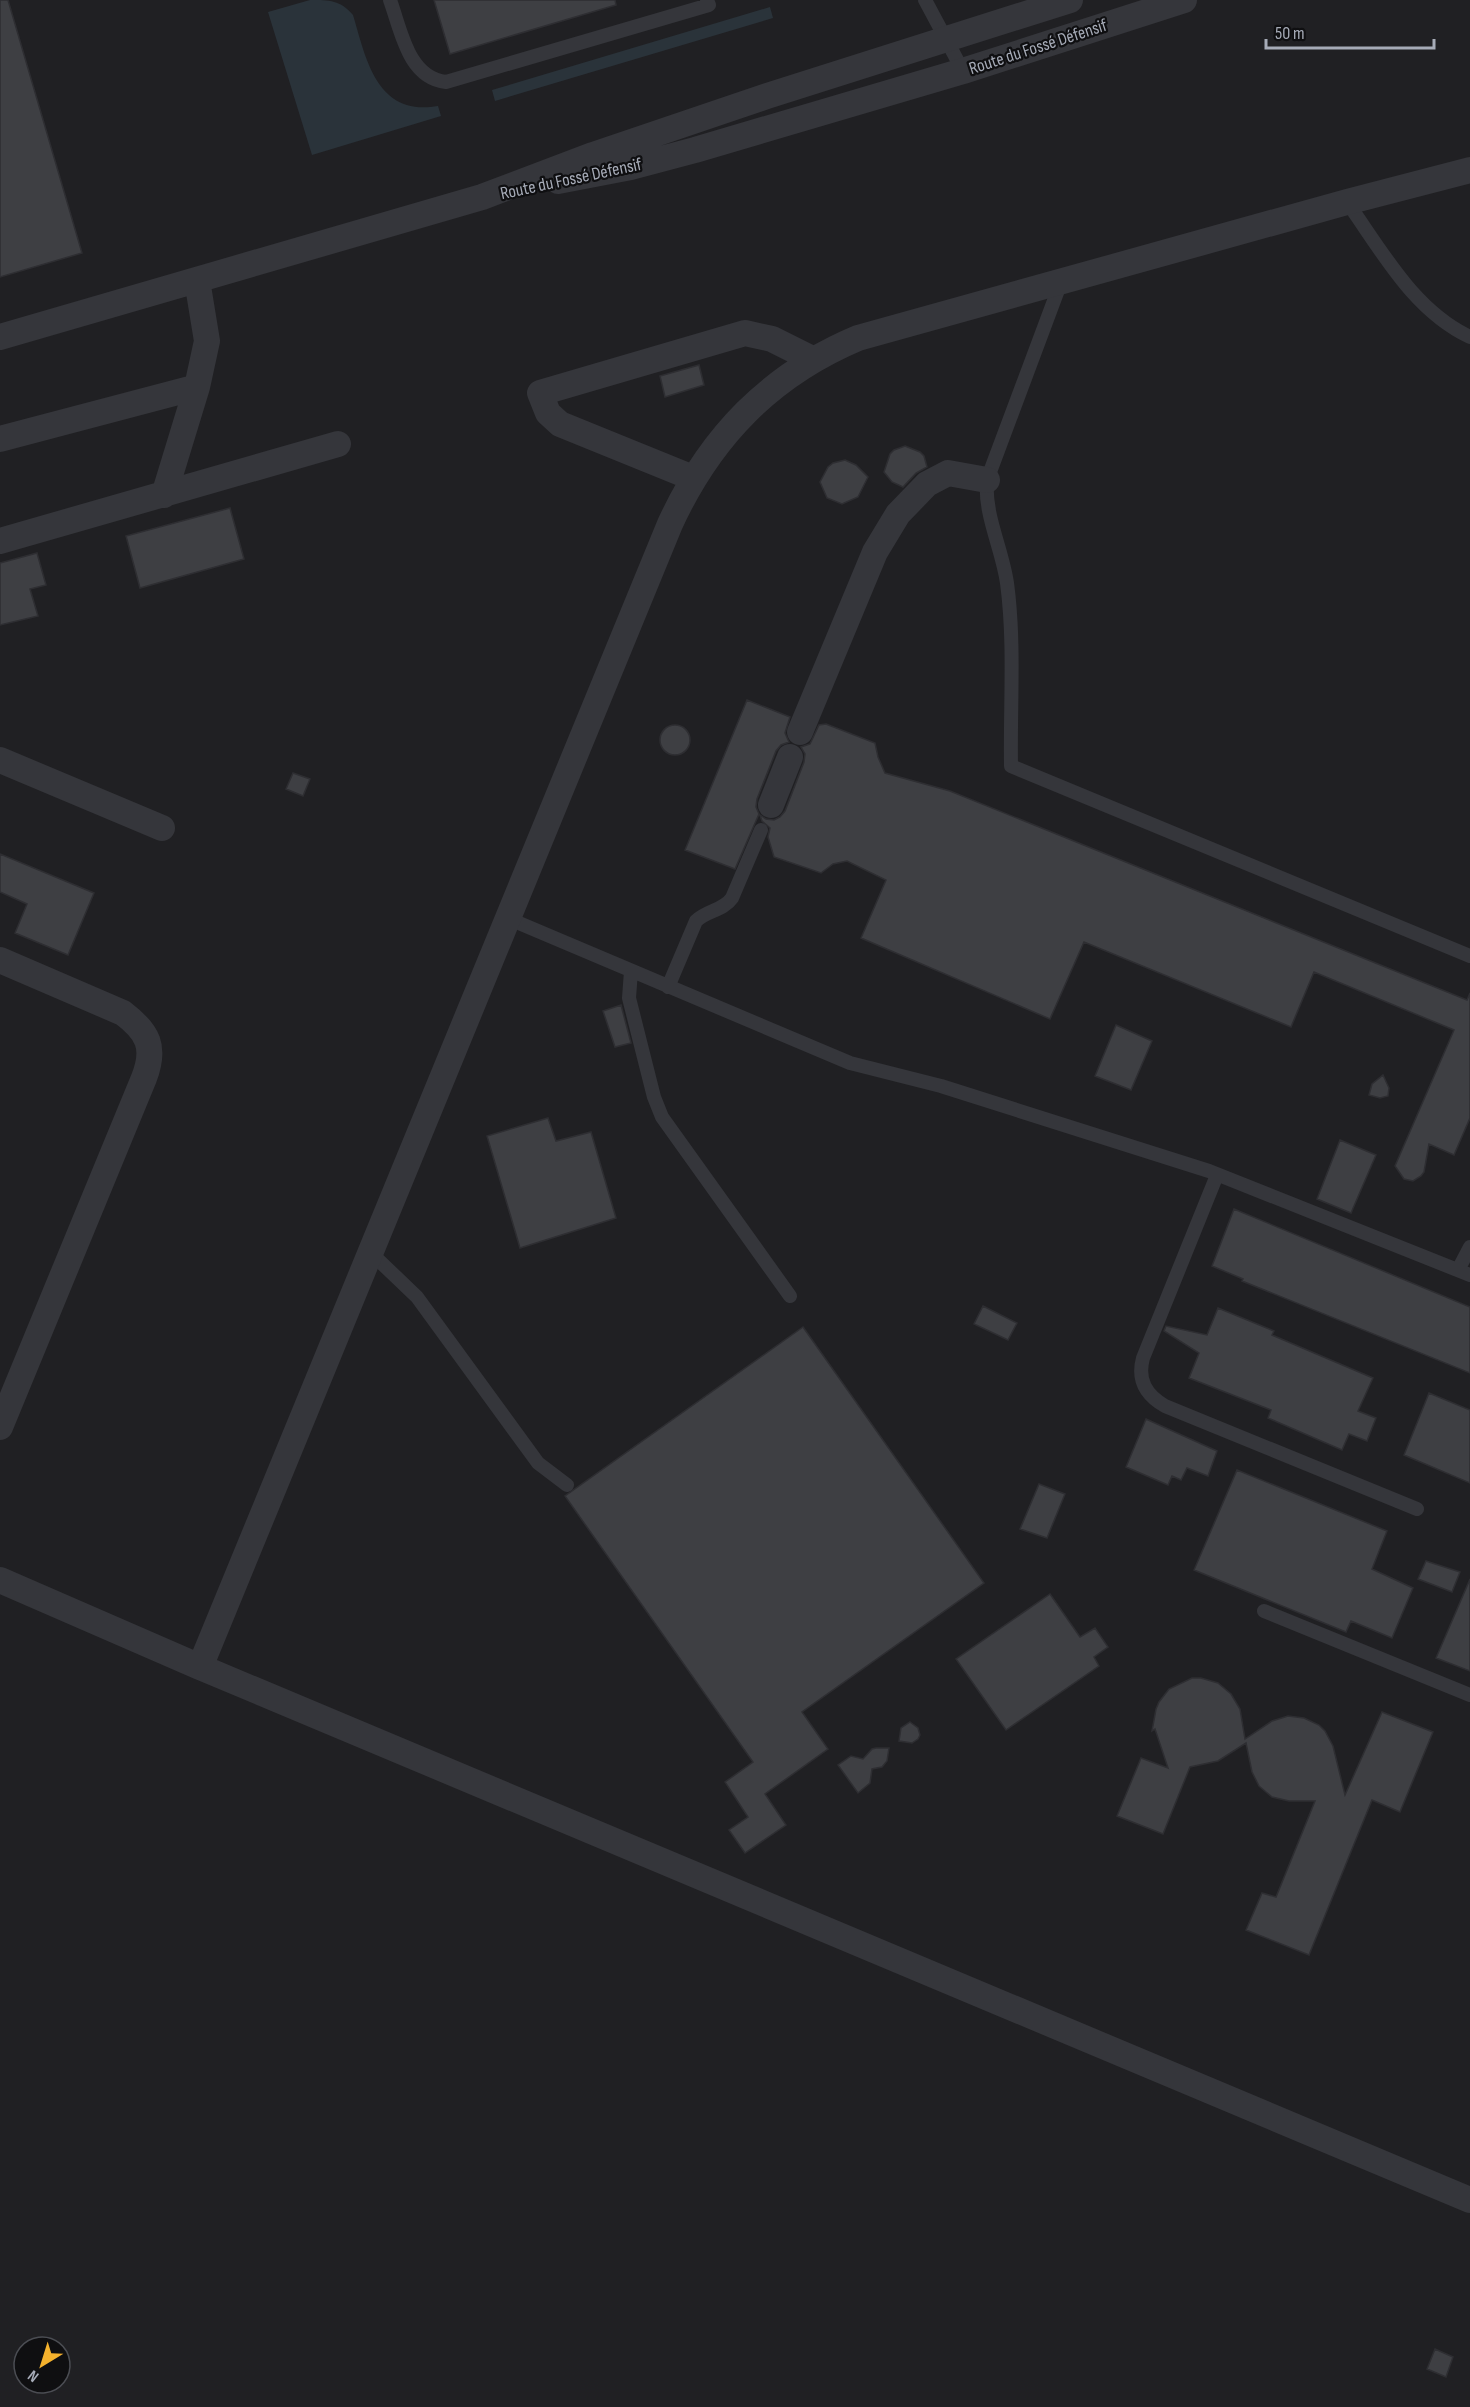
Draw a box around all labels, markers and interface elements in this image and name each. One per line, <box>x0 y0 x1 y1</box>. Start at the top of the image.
scale bar <box>1266 12 1434 50</box>
street label: Route du Fossé Défensif <box>966 14 1111 79</box>
text: 50 m <box>1275 23 1305 44</box>
street label: Route du Fossé Défensif <box>498 154 644 204</box>
north arrow <box>12 2335 72 2395</box>
text: N <box>24 2366 43 2386</box>

